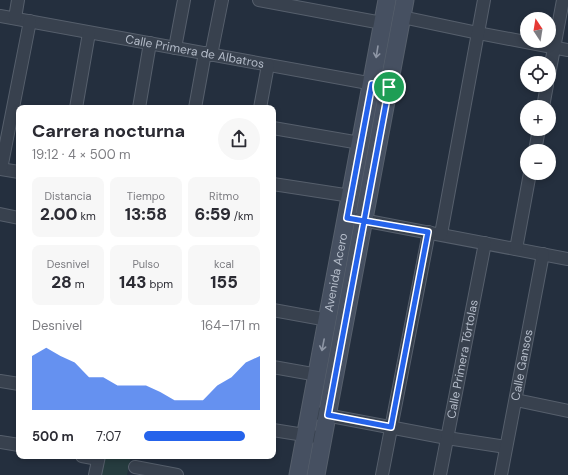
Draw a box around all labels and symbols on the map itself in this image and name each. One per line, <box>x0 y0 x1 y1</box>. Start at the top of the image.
north arrow <box>520 12 556 48</box>
street label: Calle Primera de Albatros <box>124 31 265 72</box>
one-way arrow <box>373 45 381 58</box>
pin <box>372 70 406 104</box>
street label: Avenida Acero <box>321 232 351 313</box>
street label: Calle Primera Tórtolas <box>443 298 482 420</box>
street label: Calle Gansos <box>507 328 537 402</box>
one-way arrow <box>319 338 327 351</box>

